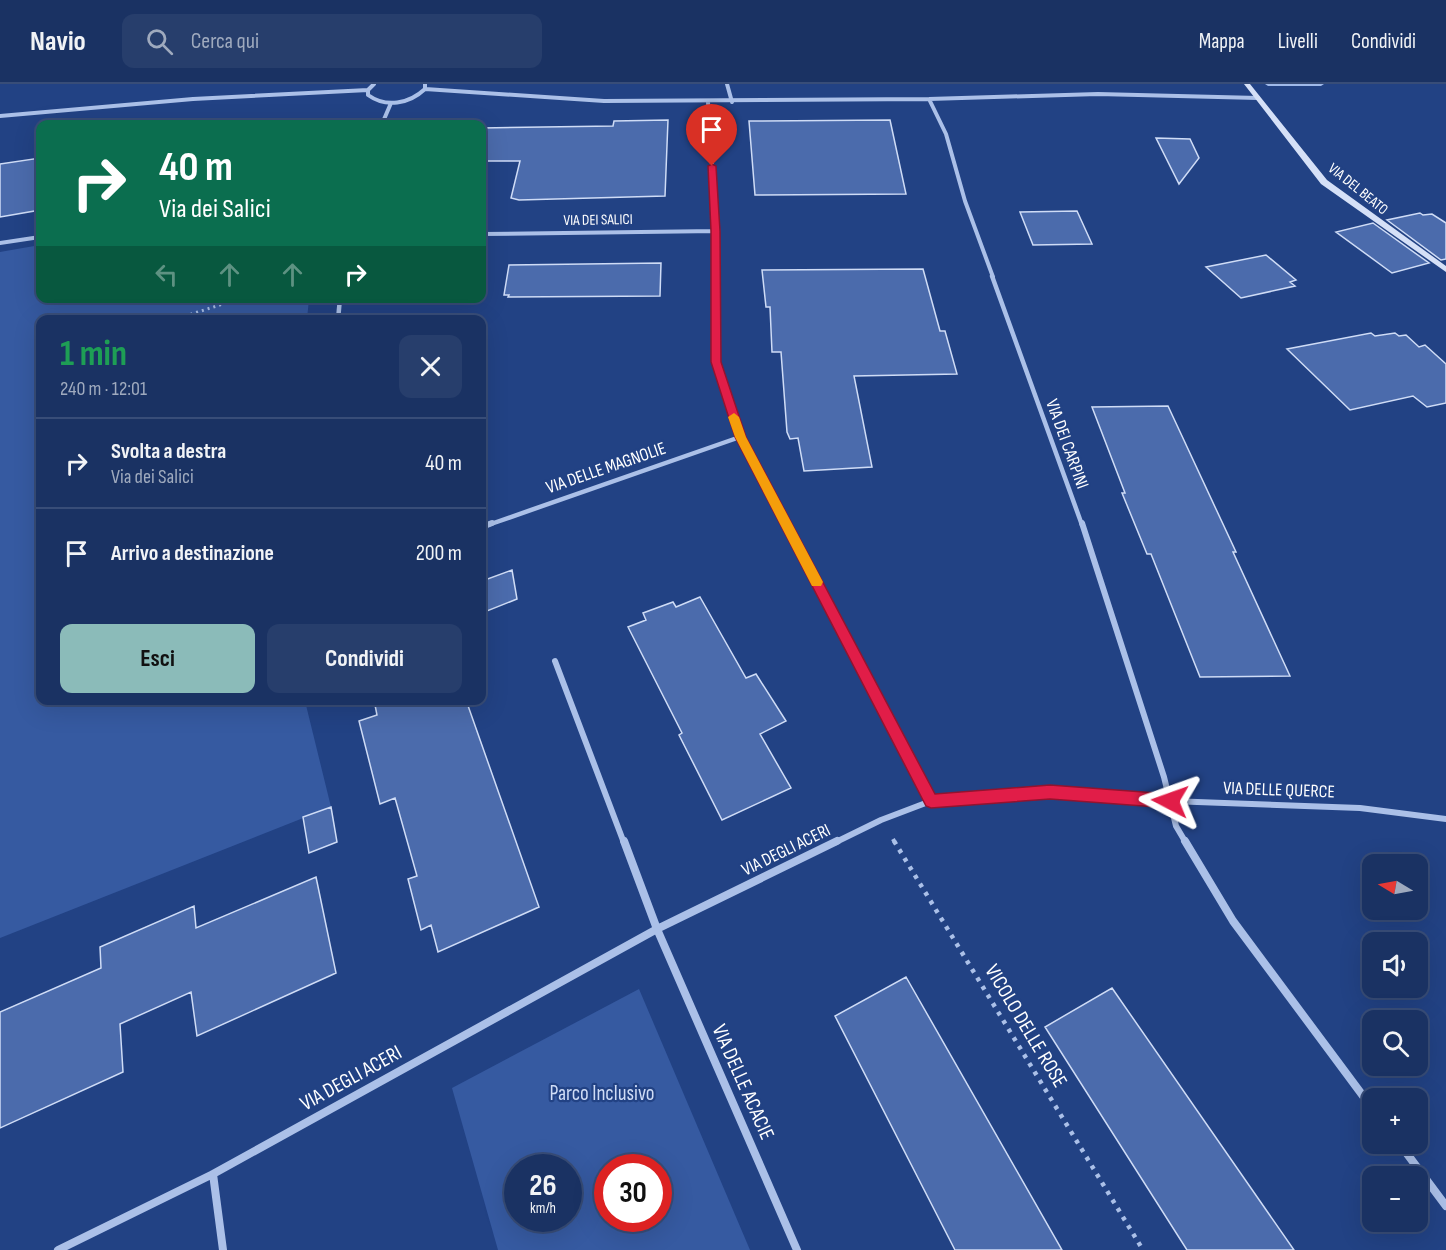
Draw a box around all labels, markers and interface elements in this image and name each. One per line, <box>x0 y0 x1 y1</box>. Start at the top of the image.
search box <box>122 14 542 68</box>
text: Navio <box>30 25 86 58</box>
icon: search <box>143 25 176 58</box>
text: Cerca qui <box>191 28 259 55</box>
text: Mappa <box>1199 29 1245 54</box>
text: Livelli <box>1278 29 1318 54</box>
text: Condividi <box>1351 29 1416 54</box>
pin <box>686 104 737 166</box>
icon: arrive <box>695 113 728 146</box>
text: 40 m <box>159 142 233 193</box>
icon: right <box>60 144 138 222</box>
street label: VIA DEL BEATO <box>1324 159 1392 219</box>
text: Via dei Salici <box>159 193 271 225</box>
street label: VIA DEI SALICI <box>563 210 633 230</box>
icon: left <box>150 258 183 291</box>
icon: ahead <box>213 258 246 291</box>
icon: ahead <box>276 258 309 291</box>
icon: right <box>339 258 372 291</box>
text: 1 min <box>60 333 127 376</box>
button: close <box>399 335 462 398</box>
text: 240 m · 12:01 <box>60 377 147 401</box>
street label: VIA DEI CARPINI <box>1041 396 1093 492</box>
text: Svolta a destra <box>111 438 226 465</box>
street label: VIA DELLE MAGNOLIE <box>543 438 669 498</box>
icon: right <box>60 447 93 480</box>
text: 40 m <box>425 450 462 477</box>
text: Via dei Salici <box>111 465 194 489</box>
icon: arrive <box>60 537 93 570</box>
text: Arrivo a destinazione <box>111 540 274 567</box>
text: 200 m <box>416 540 462 567</box>
button: Esci <box>60 624 255 693</box>
button: Condividi <box>267 624 462 693</box>
position arrow <box>1138 769 1202 833</box>
street label: VIA DELLE QUERCE <box>1223 778 1335 802</box>
street label: VIA DEGLI ACERI <box>738 819 834 881</box>
north arrow <box>1362 854 1428 920</box>
map controls <box>1362 854 1428 1232</box>
button: sound <box>1362 932 1428 998</box>
street label: VICOLO DELLE ROSE <box>979 960 1073 1092</box>
button: search <box>1362 1010 1428 1076</box>
street label: VIA DELLE ACACIE <box>706 1021 780 1143</box>
street label: VIA DEGLI ACERI <box>296 1040 406 1116</box>
park label: Parco Inclusivo <box>549 1081 655 1106</box>
button: + <box>1362 1088 1428 1154</box>
speed limit sign: 30 <box>594 1154 672 1232</box>
button: − <box>1362 1166 1428 1232</box>
text: 26 <box>529 1168 557 1204</box>
text: km/h <box>530 1199 556 1218</box>

